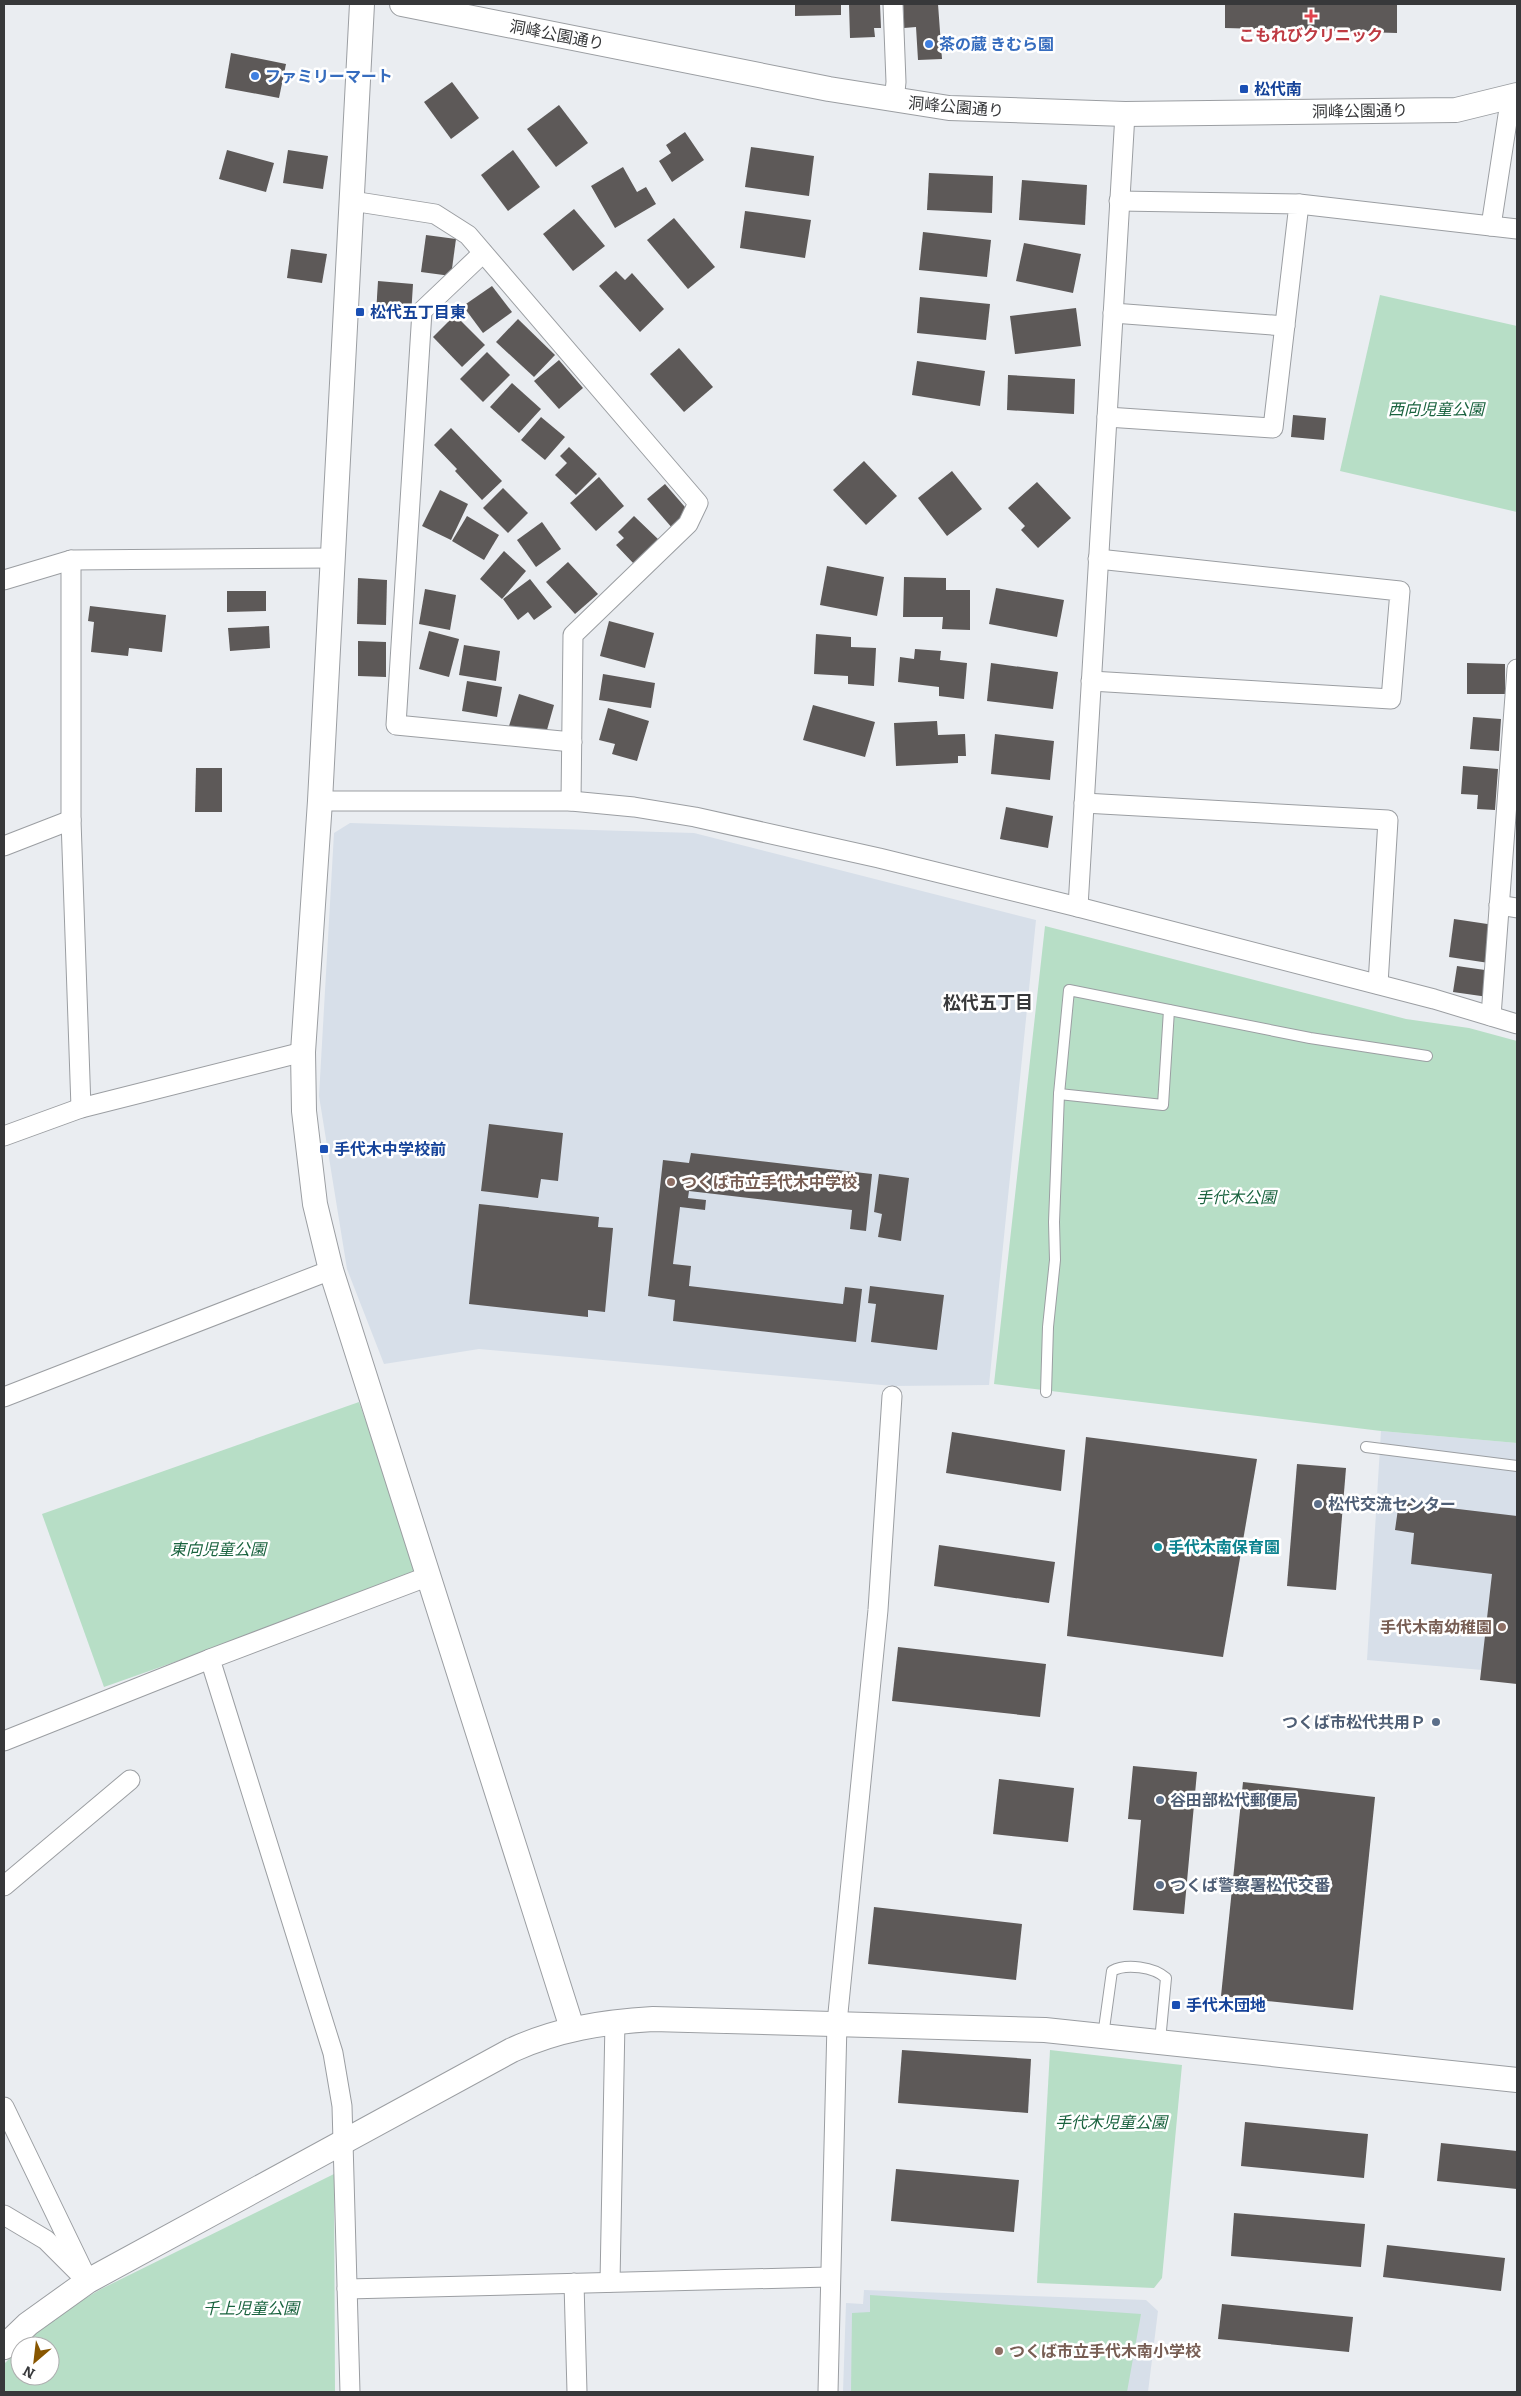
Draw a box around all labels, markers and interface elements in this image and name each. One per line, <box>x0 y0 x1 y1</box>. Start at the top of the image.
marker: こもれびクリニック <box>1304 9 1318 23</box>
street label: 洞峰公園通り <box>508 17 606 53</box>
place label: こもれびクリニック <box>1239 26 1383 45</box>
place label: 茶の蔵 きむら園 <box>939 35 1054 54</box>
marker: 茶の蔵 きむら園 <box>923 38 935 50</box>
place label: ファミリーマート <box>265 67 393 86</box>
marker: ファミリーマート <box>249 70 261 82</box>
place label: 松代南 <box>1254 80 1302 99</box>
marker: 松代南 <box>1238 83 1250 95</box>
street label: 洞峰公園通り <box>907 93 1005 121</box>
street label: 洞峰公園通り <box>1312 101 1408 121</box>
place label: 松代五丁目東 <box>370 303 466 322</box>
marker: 松代五丁目東 <box>354 306 366 318</box>
park label: 西向児童公園 <box>1388 400 1486 419</box>
district label: 松代五丁目 <box>943 992 1033 1014</box>
place label: 手代木中学校前 <box>334 1140 446 1159</box>
marker: 手代木中学校前 <box>318 1143 330 1155</box>
place label: つくば市立手代木中学校 <box>681 1173 857 1192</box>
marker: つくば市立手代木中学校 <box>665 1176 677 1188</box>
park label: 手代木公園 <box>1196 1188 1278 1207</box>
place label: 松代交流センター <box>1328 1495 1456 1514</box>
marker: 松代交流センター <box>1312 1498 1324 1510</box>
place label: 手代木南保育園 <box>1168 1538 1280 1557</box>
park label: 東向児童公園 <box>170 1540 268 1559</box>
marker: 手代木南保育園 <box>1152 1541 1164 1553</box>
place label: 手代木南幼稚園 <box>1380 1618 1492 1637</box>
marker: 手代木南幼稚園 <box>1496 1621 1508 1633</box>
place label: つくば市松代共用Ｐ <box>1282 1713 1426 1732</box>
marker: つくば市松代共用Ｐ <box>1430 1716 1442 1728</box>
place label: 谷田部松代郵便局 <box>1170 1791 1298 1810</box>
marker: 谷田部松代郵便局 <box>1154 1794 1166 1806</box>
place label: つくば警察署松代交番 <box>1170 1876 1330 1895</box>
marker: つくば警察署松代交番 <box>1154 1879 1166 1891</box>
place label: 手代木団地 <box>1186 1996 1266 2015</box>
marker: 手代木団地 <box>1170 1999 1182 2011</box>
park label: 手代木児童公園 <box>1055 2113 1169 2132</box>
park label: 千上児童公園 <box>203 2299 301 2318</box>
north arrow <box>10 2336 60 2386</box>
place label: つくば市立手代木南小学校 <box>1009 2342 1201 2361</box>
marker: つくば市立手代木南小学校 <box>993 2345 1005 2357</box>
text: N <box>20 2362 38 2382</box>

